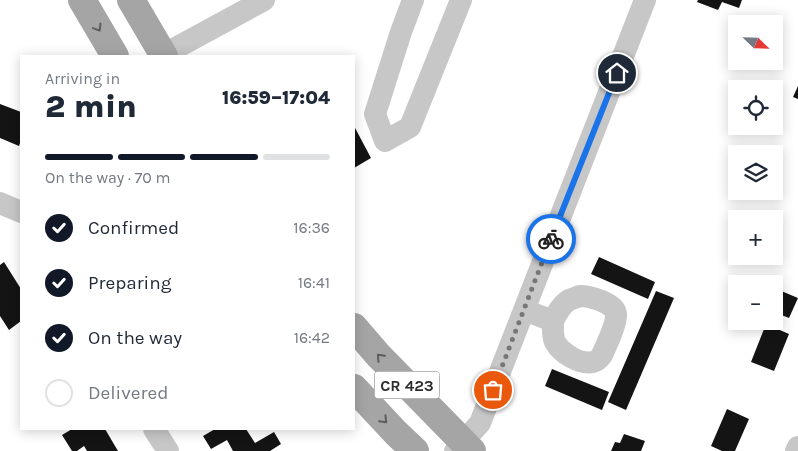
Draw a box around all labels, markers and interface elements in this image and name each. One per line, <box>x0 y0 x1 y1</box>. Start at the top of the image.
north arrow <box>728 15 782 70</box>
map controls <box>728 15 783 330</box>
one-way arrow <box>92 23 102 32</box>
pin <box>596 52 638 94</box>
icon: home <box>603 59 631 87</box>
text: Arriving in <box>45 69 120 88</box>
button: locate <box>728 80 783 135</box>
text: 16:59–17:04 <box>222 87 330 109</box>
text: 2 min <box>45 88 137 125</box>
button: layers <box>728 145 783 200</box>
text: On the way · 70 m <box>45 168 171 187</box>
button: + <box>728 210 783 265</box>
icon: check <box>45 214 73 242</box>
courier <box>526 214 576 264</box>
text: Confirmed <box>88 217 179 239</box>
text: 16:36 <box>293 218 330 237</box>
icon: bike <box>537 225 565 253</box>
icon: check <box>45 269 73 297</box>
text: Preparing <box>88 272 171 294</box>
text: 16:41 <box>298 273 330 292</box>
button: − <box>728 275 783 330</box>
icon: check <box>45 324 73 352</box>
text: On the way <box>88 327 182 349</box>
text: 16:42 <box>294 328 330 347</box>
one-way arrow <box>377 353 386 362</box>
pin <box>472 369 514 411</box>
road number: CR 423 <box>374 372 440 398</box>
icon: bag <box>479 376 507 404</box>
text: Delivered <box>88 382 168 404</box>
one-way arrow <box>378 415 387 424</box>

